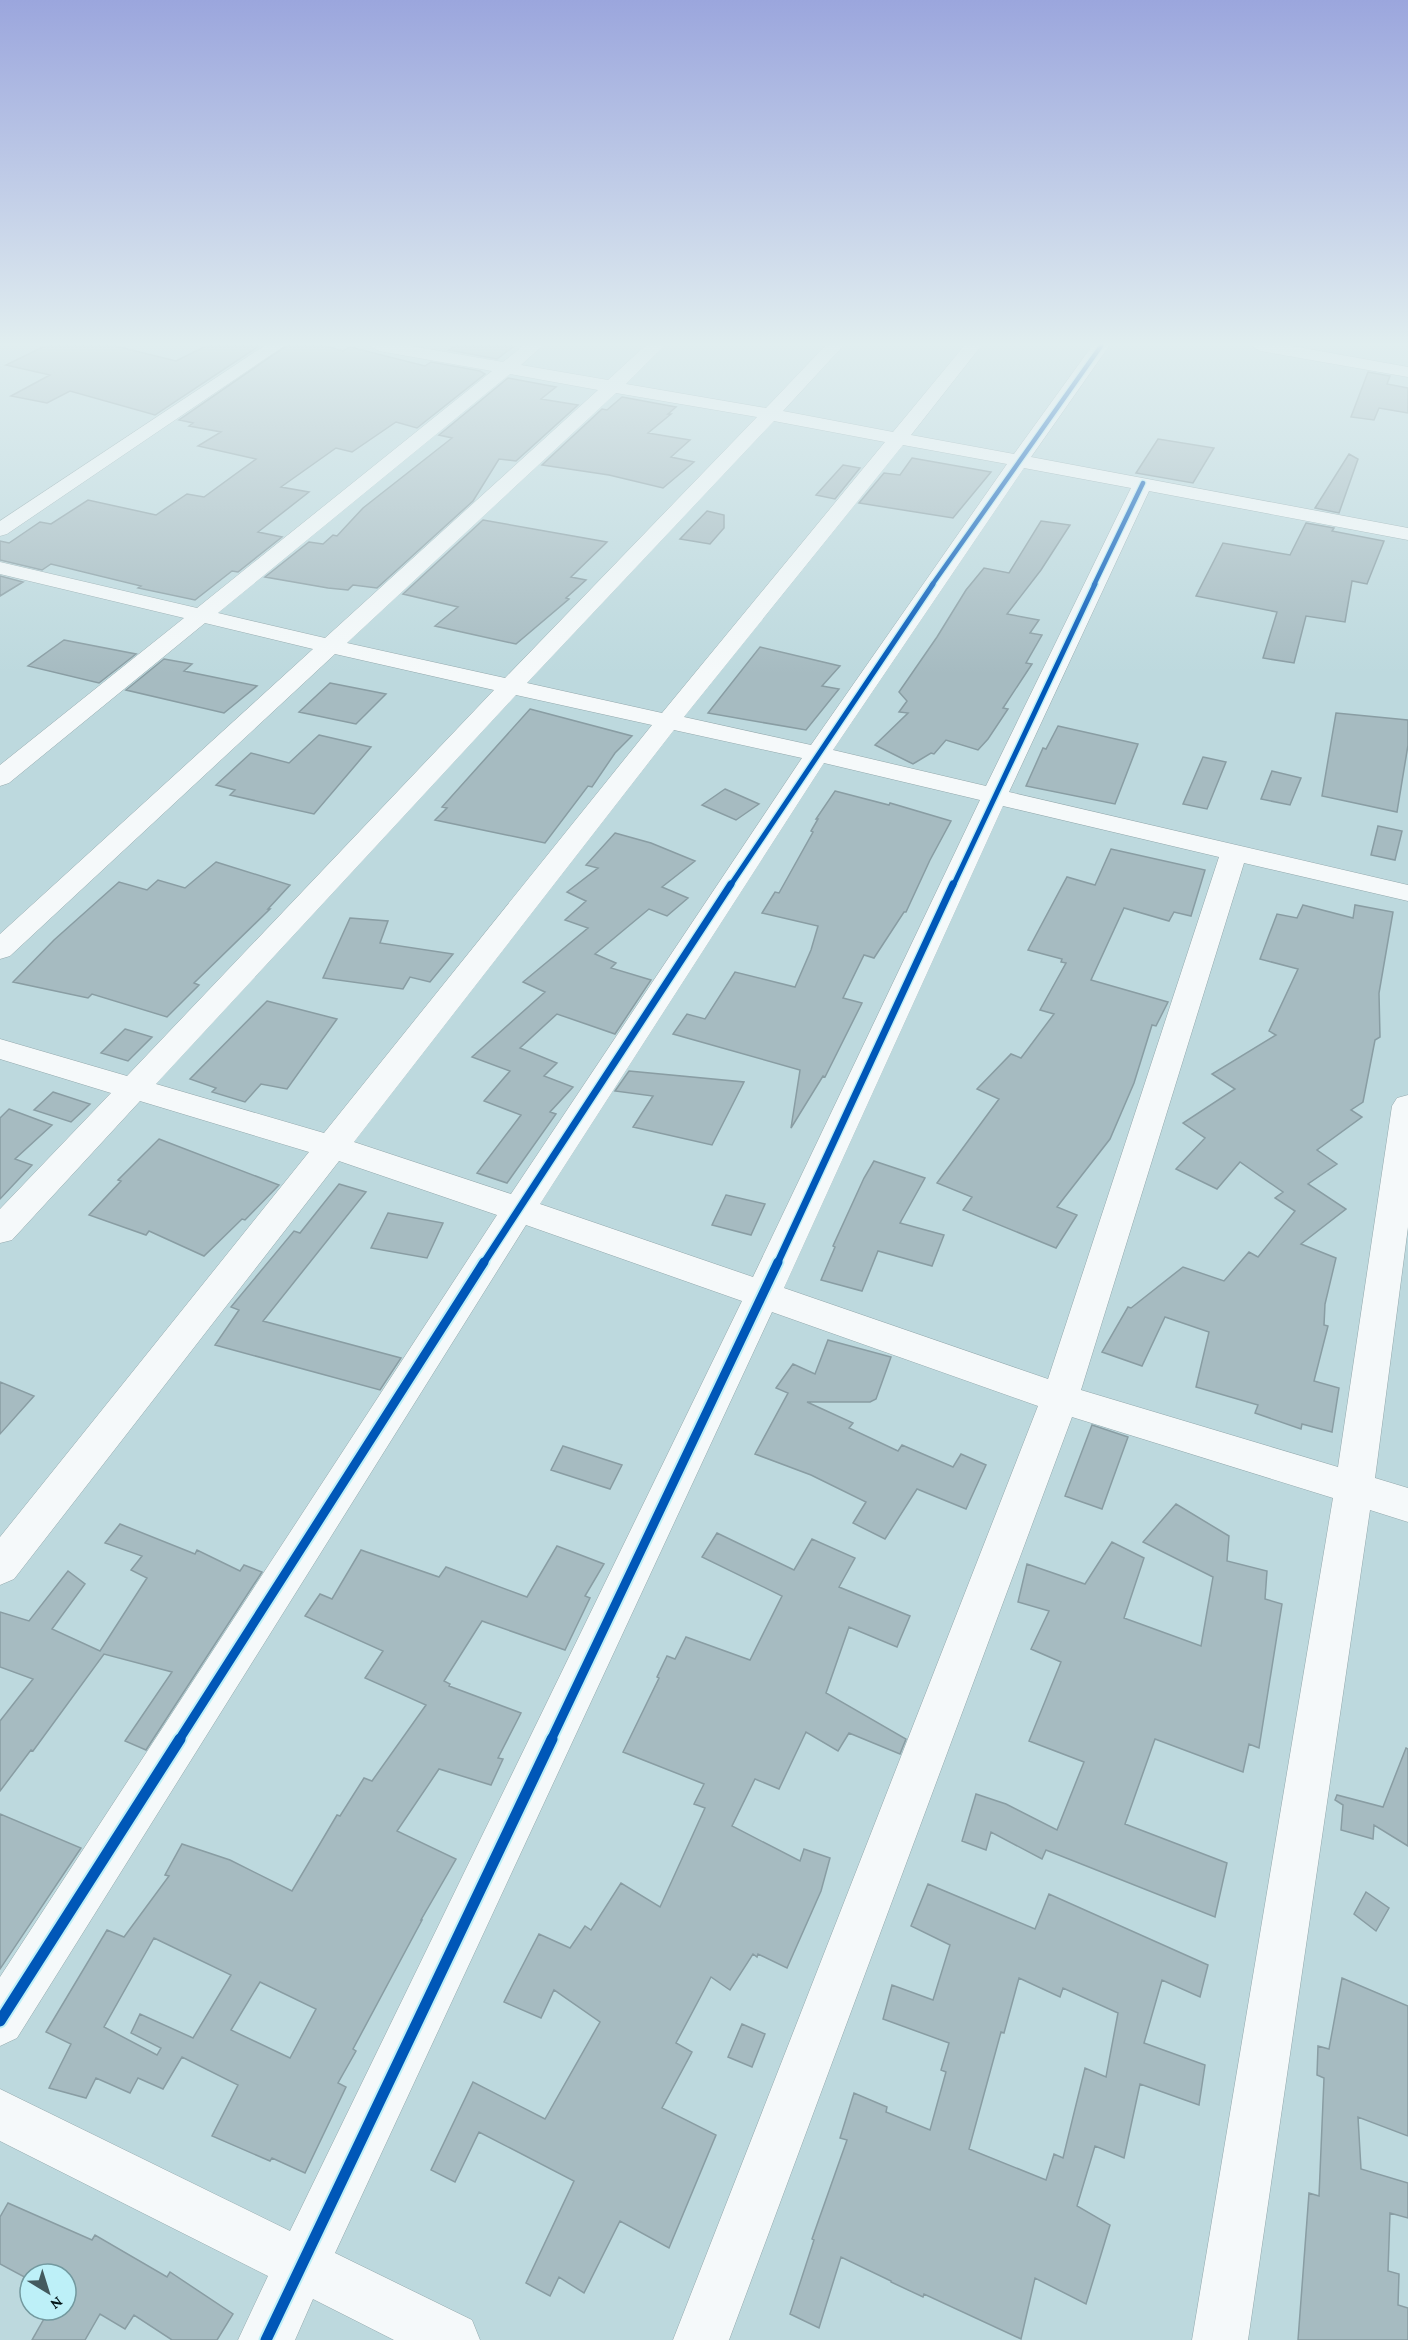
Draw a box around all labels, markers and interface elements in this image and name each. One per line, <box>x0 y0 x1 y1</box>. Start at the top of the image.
north arrow <box>18 2262 78 2322</box>
text: N <box>47 2293 66 2314</box>

